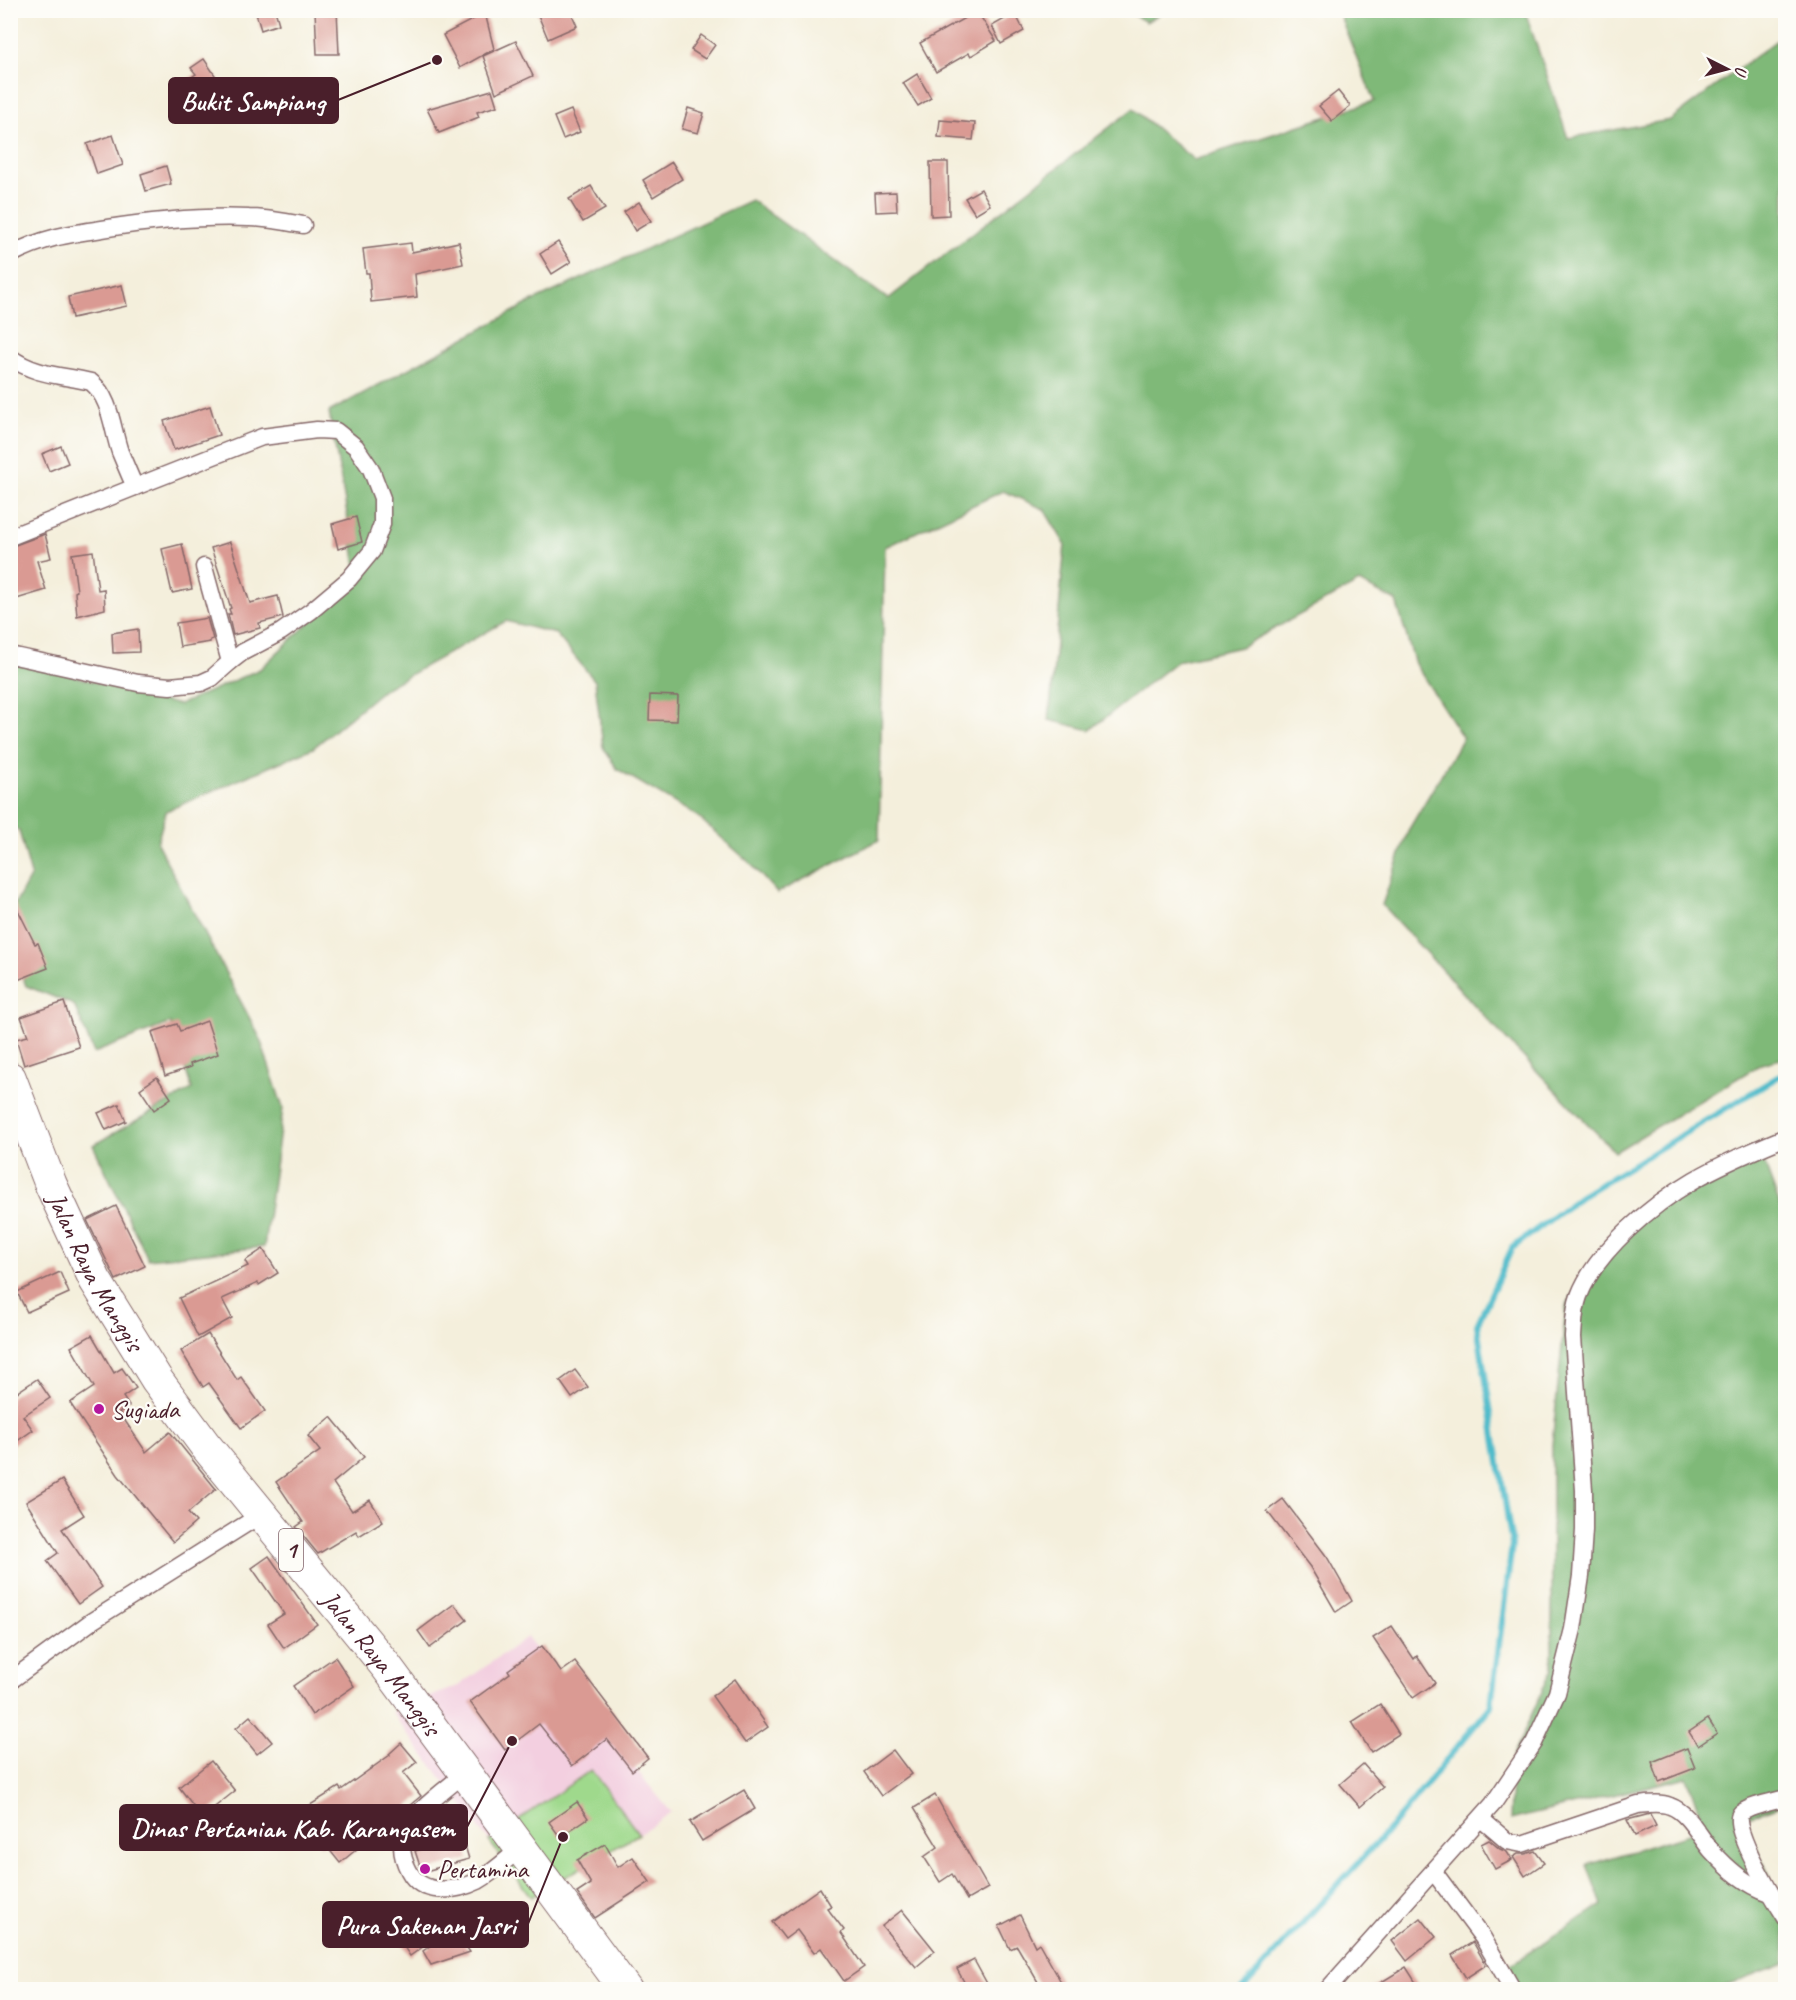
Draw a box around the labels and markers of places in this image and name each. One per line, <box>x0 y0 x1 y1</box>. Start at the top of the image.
callout: Bukit Sampiang <box>169 78 338 123</box>
place label: Sugiada <box>111 1393 181 1426</box>
marker: Sugiada <box>92 1402 106 1416</box>
callout: Dinas Pertanian Kab. Karangasem <box>120 1805 467 1850</box>
place label: Pertamina <box>437 1853 530 1886</box>
marker: Pertamina <box>418 1862 432 1876</box>
callout: Pura Sakenan Jasri <box>323 1902 528 1947</box>

